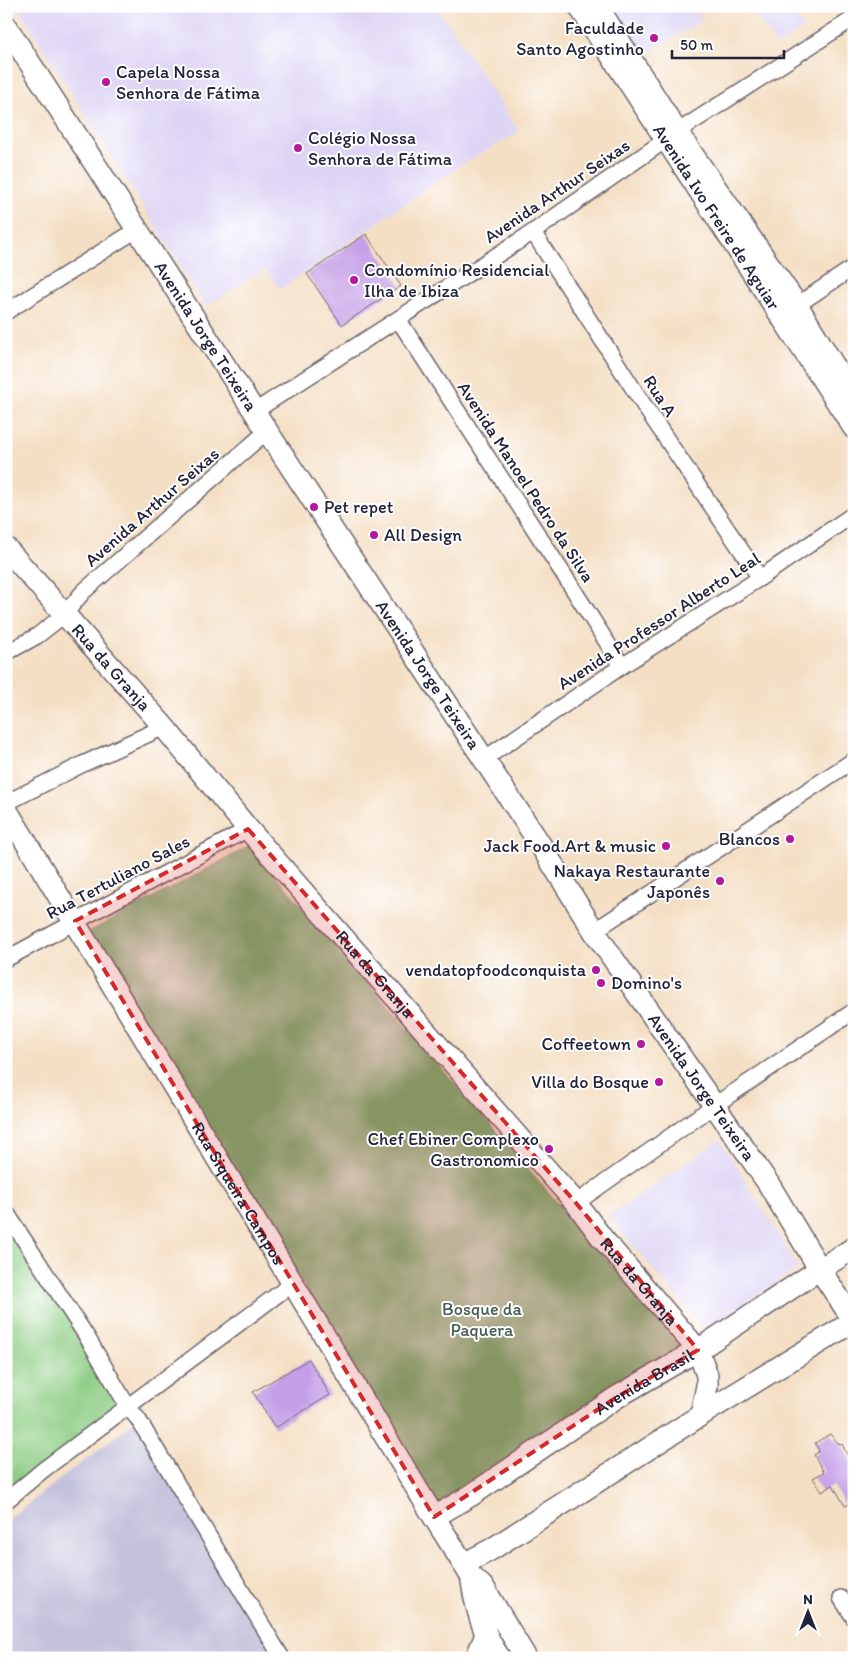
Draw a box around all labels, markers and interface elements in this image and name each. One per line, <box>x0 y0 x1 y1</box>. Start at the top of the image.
place label: Faculdade Santo Agostinho <box>516 17 644 60</box>
scale bar <box>672 28 785 60</box>
marker: Faculdade Santo Agostinho <box>648 32 660 44</box>
text: 50 m <box>680 36 713 54</box>
place label: Capela Nossa Senhora de Fátima <box>116 61 261 104</box>
marker: Capela Nossa Senhora de Fátima <box>100 76 112 88</box>
street label: Avenida Ivo Freire de Aguiar <box>648 120 785 315</box>
place label: Colégio Nossa Senhora de Fátima <box>308 127 453 170</box>
street label: Avenida Arthur Seixas <box>480 134 634 248</box>
marker: Colégio Nossa Senhora de Fátima <box>292 142 304 154</box>
street label: Avenida Jorge Teixeira <box>149 257 263 416</box>
place label: Condomínio Residencial Ilha de Ibiza <box>364 259 549 302</box>
marker: Condomínio Residencial Ilha de Ibiza <box>348 274 360 286</box>
street label: Rua A <box>638 371 682 421</box>
street label: Avenida Manoel Pedro da Silva <box>453 378 599 587</box>
street label: Avenida Arthur Seixas <box>80 443 224 571</box>
place label: Pet repet <box>324 496 394 518</box>
marker: Pet repet <box>308 501 320 513</box>
place label: All Design <box>384 524 462 546</box>
marker: All Design <box>368 529 380 541</box>
street label: Avenida Professor Alberto Leal <box>554 547 764 695</box>
street label: Avenida Jorge Teixeira <box>371 596 486 754</box>
street label: Rua da Granja <box>67 619 156 716</box>
place label: Blancos <box>719 828 780 850</box>
street label: Rua Tertuliano Sales <box>42 830 194 924</box>
marker: Blancos <box>784 833 796 845</box>
place label: Jack Food.Art & music <box>484 835 656 857</box>
marker: Jack Food.Art & music <box>660 840 672 852</box>
place label: Nakaya Restaurante Japonês <box>554 860 710 903</box>
marker: Nakaya Restaurante Japonês <box>714 875 726 887</box>
street label: Rua da Granja <box>331 926 420 1023</box>
place label: vendatopfoodconquista <box>405 959 587 981</box>
marker: vendatopfoodconquista <box>590 964 602 976</box>
place label: Domino's <box>611 972 682 994</box>
marker: Domino's <box>595 977 607 989</box>
street label: Avenida Jorge Teixeira <box>643 1009 761 1166</box>
place label: Coffeetown <box>541 1033 631 1055</box>
marker: Coffeetown <box>635 1038 647 1050</box>
place label: Villa do Bosque <box>531 1071 649 1093</box>
marker: Villa do Bosque <box>653 1076 665 1088</box>
street label: Rua Siqueira Campos <box>187 1118 290 1269</box>
place label: Chef Ebiner Complexo Gastronomico <box>368 1128 539 1171</box>
marker: Chef Ebiner Complexo Gastronomico <box>543 1143 555 1155</box>
street label: Rua da Granja <box>595 1233 683 1330</box>
park label: Bosque da Paquera <box>442 1298 523 1341</box>
street label: Avenida Brasil <box>590 1344 698 1420</box>
north arrow <box>782 1586 832 1636</box>
text: N <box>803 1591 813 1608</box>

